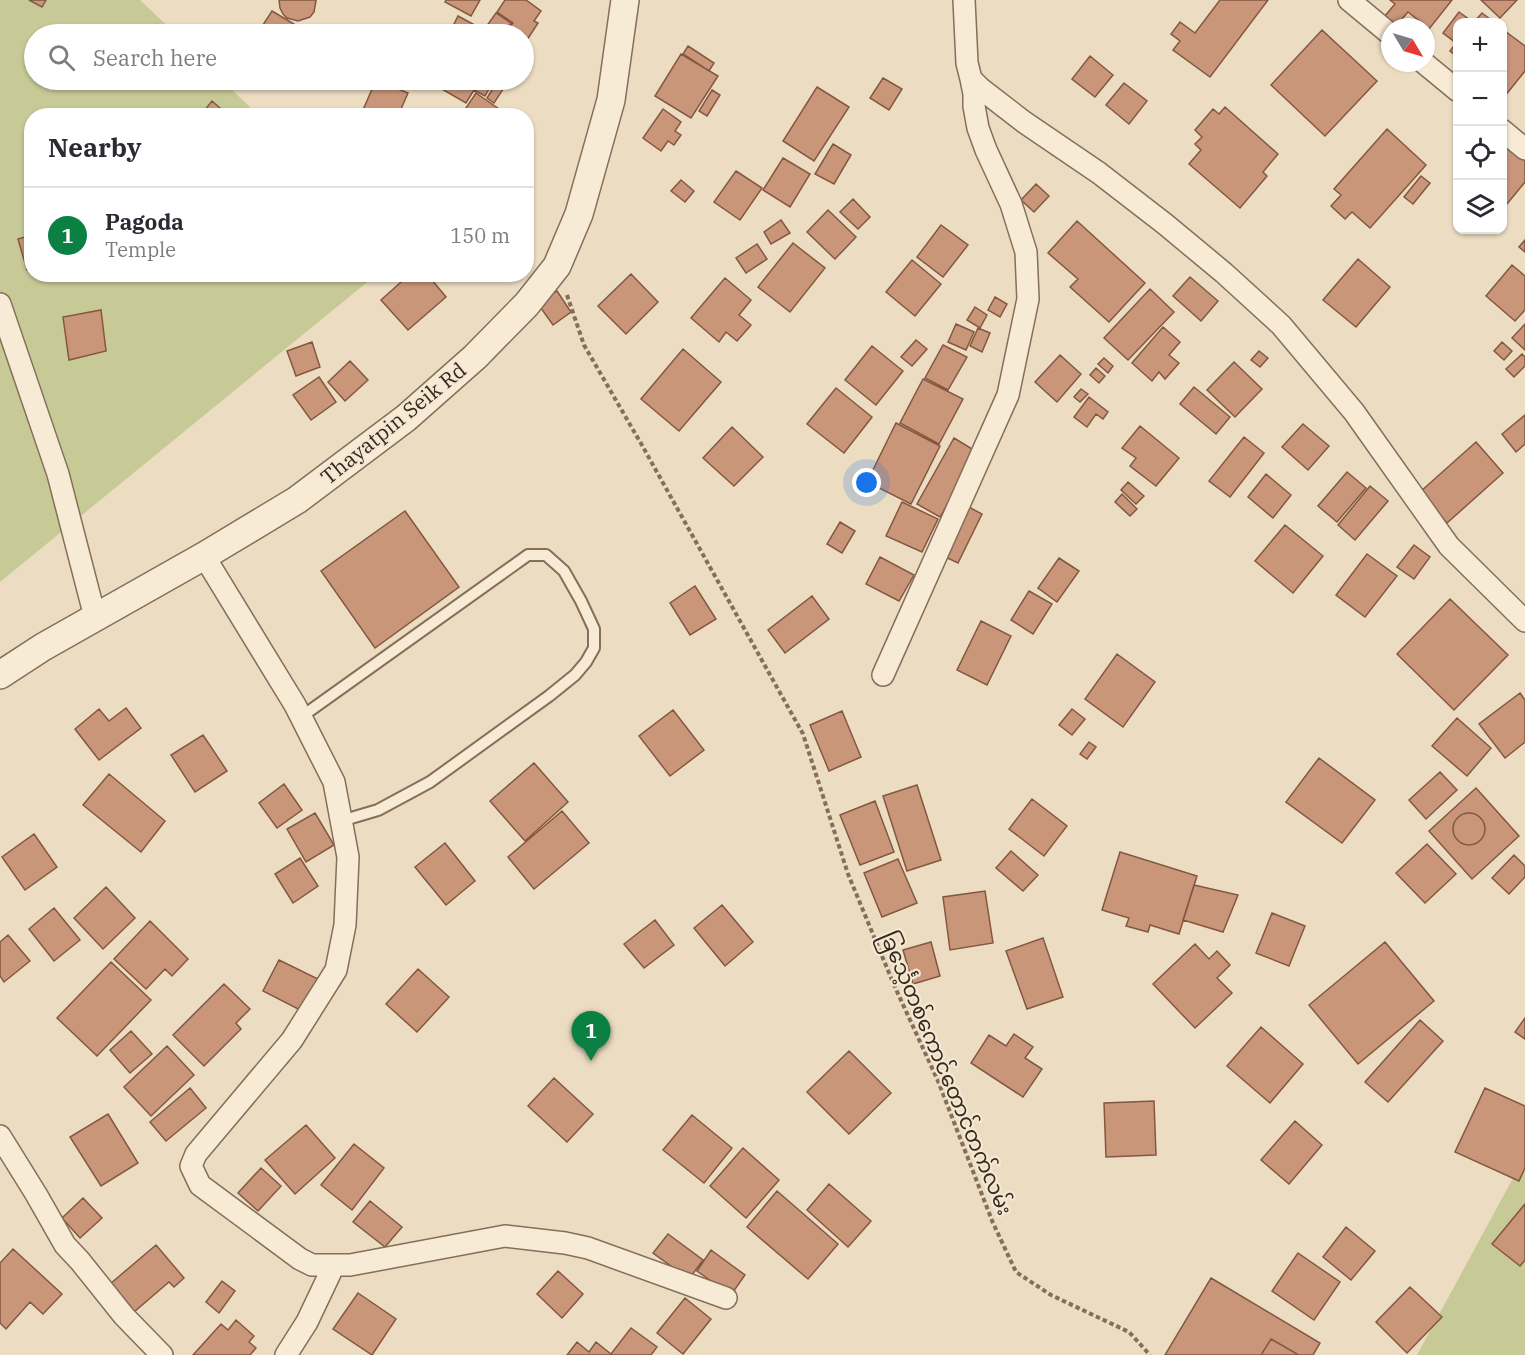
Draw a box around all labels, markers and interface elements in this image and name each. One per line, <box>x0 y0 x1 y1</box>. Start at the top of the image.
north arrow <box>1381 18 1435 72</box>
map controls <box>1453 18 1507 234</box>
button: + <box>1453 18 1507 72</box>
search box <box>24 24 534 90</box>
icon: search <box>45 41 78 74</box>
text: Search here <box>93 43 217 72</box>
button: − <box>1453 72 1507 126</box>
button: locate <box>1453 126 1507 180</box>
text: Nearby <box>48 130 142 164</box>
button: layers <box>1453 180 1507 234</box>
text: Pagoda <box>105 207 184 236</box>
text: 1 <box>62 222 74 249</box>
text: 150 m <box>450 222 510 249</box>
text: Temple <box>105 236 176 263</box>
street label: Thayatpin Seik Rd <box>314 356 472 490</box>
your location <box>852 468 881 497</box>
street label: ခြင်္သေ့တစ်ကောင်တောင်တက်လမ်း <box>871 927 1020 1221</box>
pin: 1 <box>572 1012 610 1061</box>

